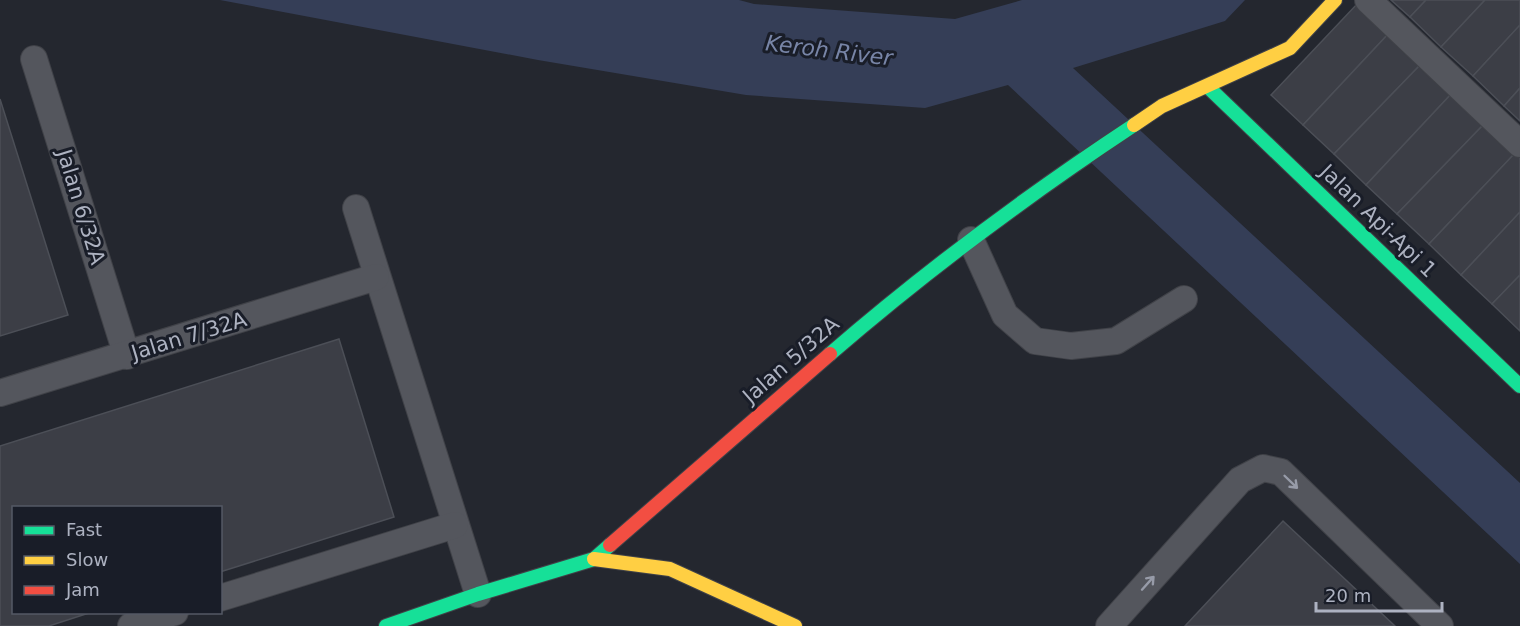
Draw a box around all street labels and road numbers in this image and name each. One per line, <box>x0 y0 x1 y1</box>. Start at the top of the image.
street label: Jalan 6/32A <box>52 145 110 268</box>
street label: Jalan Api-Api 1 <box>1314 158 1441 282</box>
street label: Jalan 7/32A <box>127 307 250 365</box>
street label: Jalan 5/32A <box>737 311 844 409</box>

